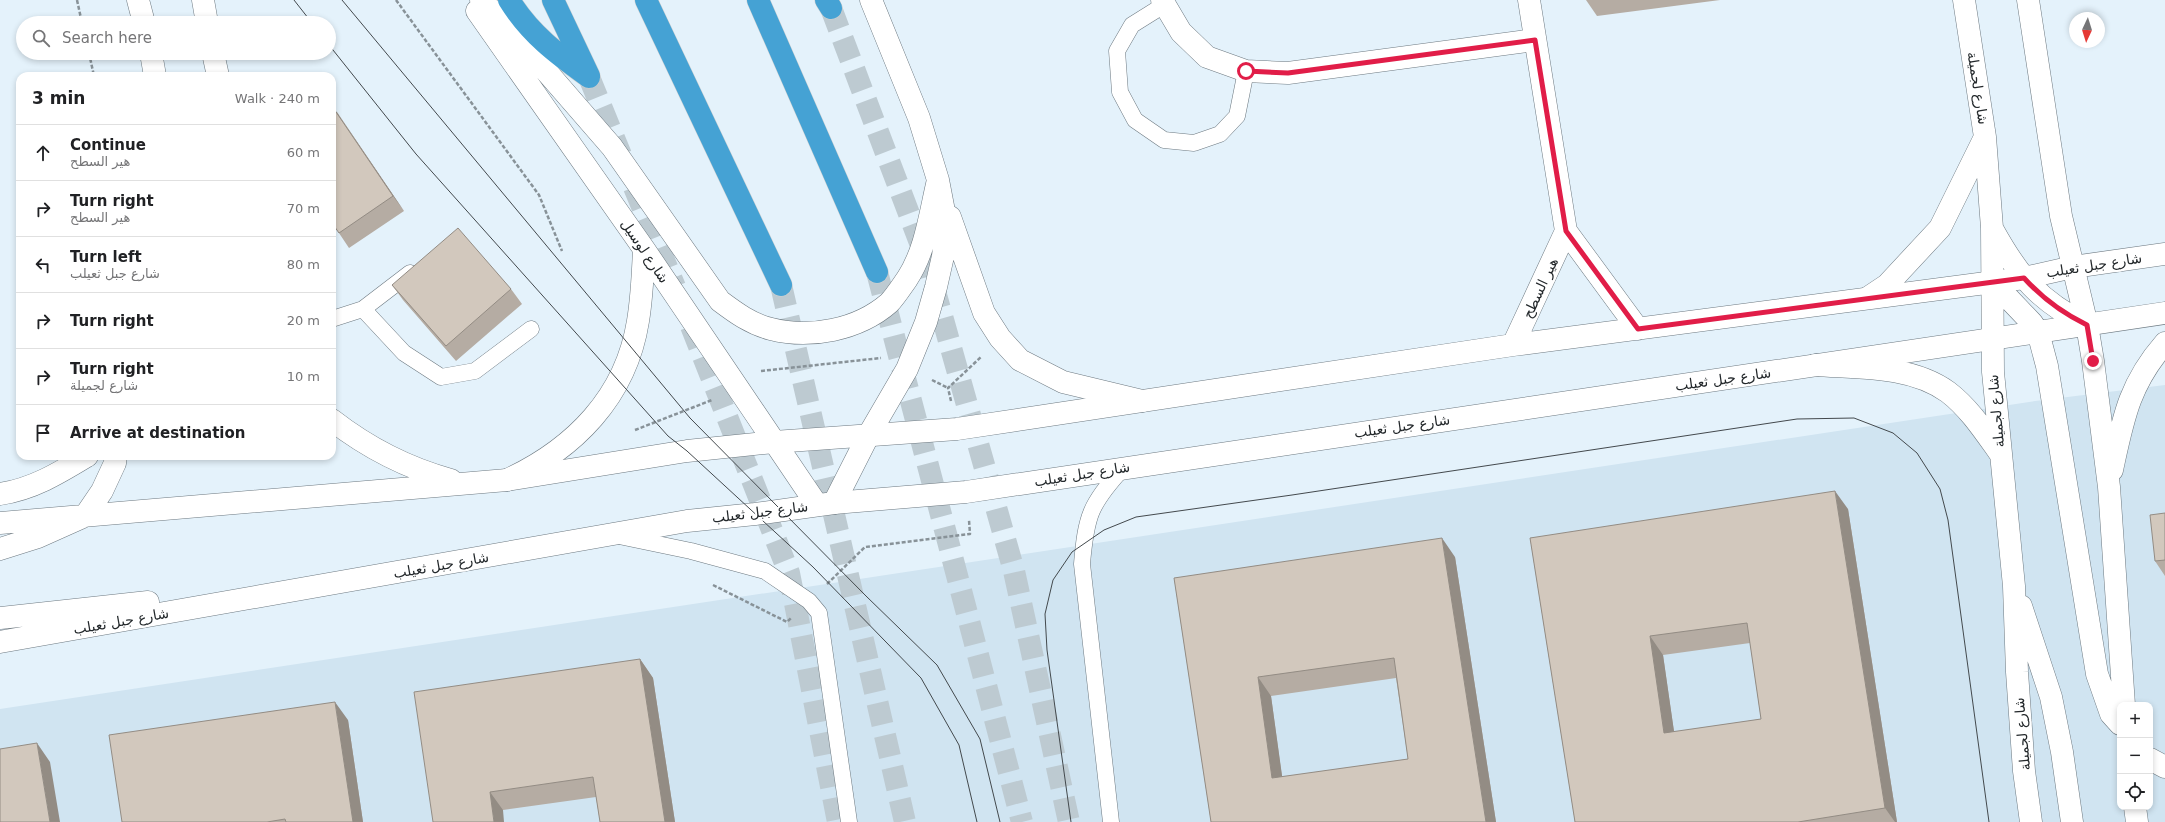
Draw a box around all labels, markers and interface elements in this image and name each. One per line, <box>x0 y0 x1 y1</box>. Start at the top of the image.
north arrow <box>2069 12 2105 48</box>
search box <box>16 16 336 60</box>
icon: search <box>30 27 52 49</box>
text: Search here <box>62 29 152 47</box>
street label: شارع لجميلة <box>1963 51 1992 126</box>
route start <box>1237 62 1255 80</box>
text: 3 min <box>32 88 85 108</box>
text: Walk · 240 m <box>235 91 320 106</box>
text: Continue <box>70 136 146 154</box>
icon: ahead <box>32 142 54 164</box>
text: 60 m <box>287 145 320 160</box>
text: هير السطح <box>70 154 130 169</box>
text: Turn right <box>70 192 154 210</box>
icon: right <box>32 198 54 220</box>
text: 70 m <box>287 201 320 216</box>
text: هير السطح <box>70 210 130 225</box>
street label: شارع لوسيل <box>617 216 672 287</box>
text: Turn left <box>70 248 142 266</box>
street label: شارع جبل ثعيلب <box>2045 250 2143 281</box>
icon: left <box>32 254 54 276</box>
street label: هير السطح <box>1519 255 1562 321</box>
text: 80 m <box>287 257 320 272</box>
text: شارع جبل ثعيلب <box>70 266 160 281</box>
icon: right <box>32 310 54 332</box>
text: Turn right <box>70 312 154 330</box>
text: 20 m <box>287 313 320 328</box>
route end <box>2084 352 2102 370</box>
text: Turn right <box>70 360 154 378</box>
street label: شارع جبل ثعيلب <box>1674 364 1772 395</box>
icon: right <box>32 366 54 388</box>
text: 10 m <box>287 369 320 384</box>
street label: شارع لجميلة <box>1985 374 2008 448</box>
text: شارع لجميلة <box>70 378 138 393</box>
street label: شارع جبل ثعيلب <box>1353 411 1451 442</box>
icon: arrive <box>32 422 54 444</box>
text: Arrive at destination <box>70 424 245 442</box>
street label: شارع جبل ثعيلب <box>1033 459 1131 490</box>
street label: شارع جبل ثعيلب <box>711 498 809 527</box>
street label: شارع جبل ثعيلب <box>392 549 490 582</box>
street label: شارع جبل ثعيلب <box>72 605 170 638</box>
street label: شارع لجميلة <box>2011 697 2034 771</box>
map controls <box>2117 702 2153 810</box>
button: + <box>2117 702 2153 738</box>
button: − <box>2117 738 2153 774</box>
button: locate <box>2117 774 2153 810</box>

